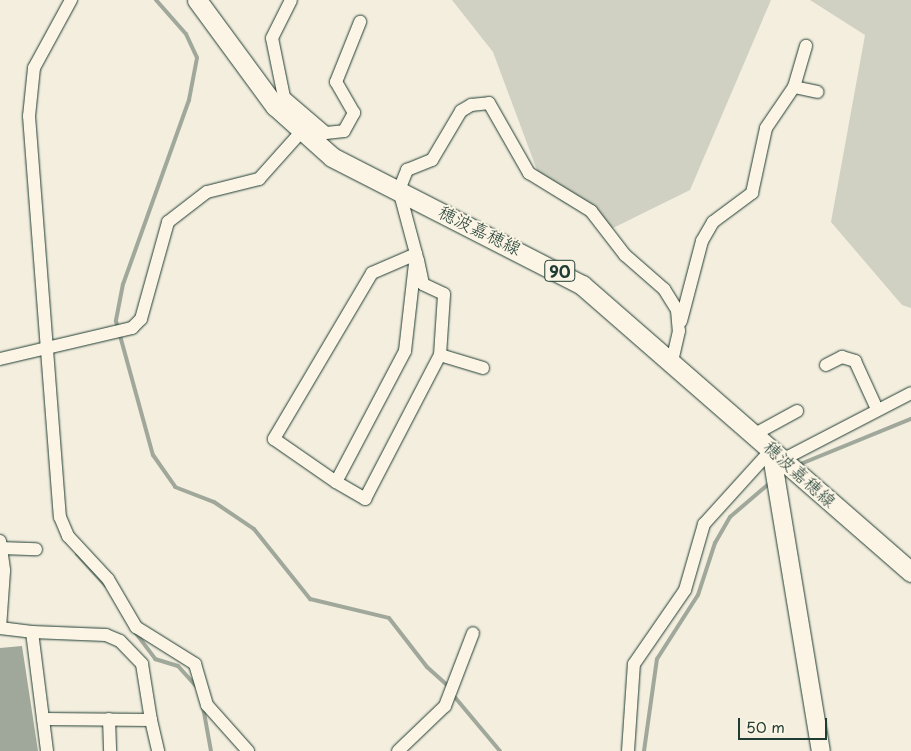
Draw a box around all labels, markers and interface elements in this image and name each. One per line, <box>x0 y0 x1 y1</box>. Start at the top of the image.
street label: 穂波嘉穂線 <box>435 201 525 259</box>
road number: 90 <box>544 258 576 284</box>
street label: 穂波嘉穂線 <box>759 436 841 512</box>
scale bar <box>741 708 830 740</box>
text: 50 m <box>746 715 785 738</box>

